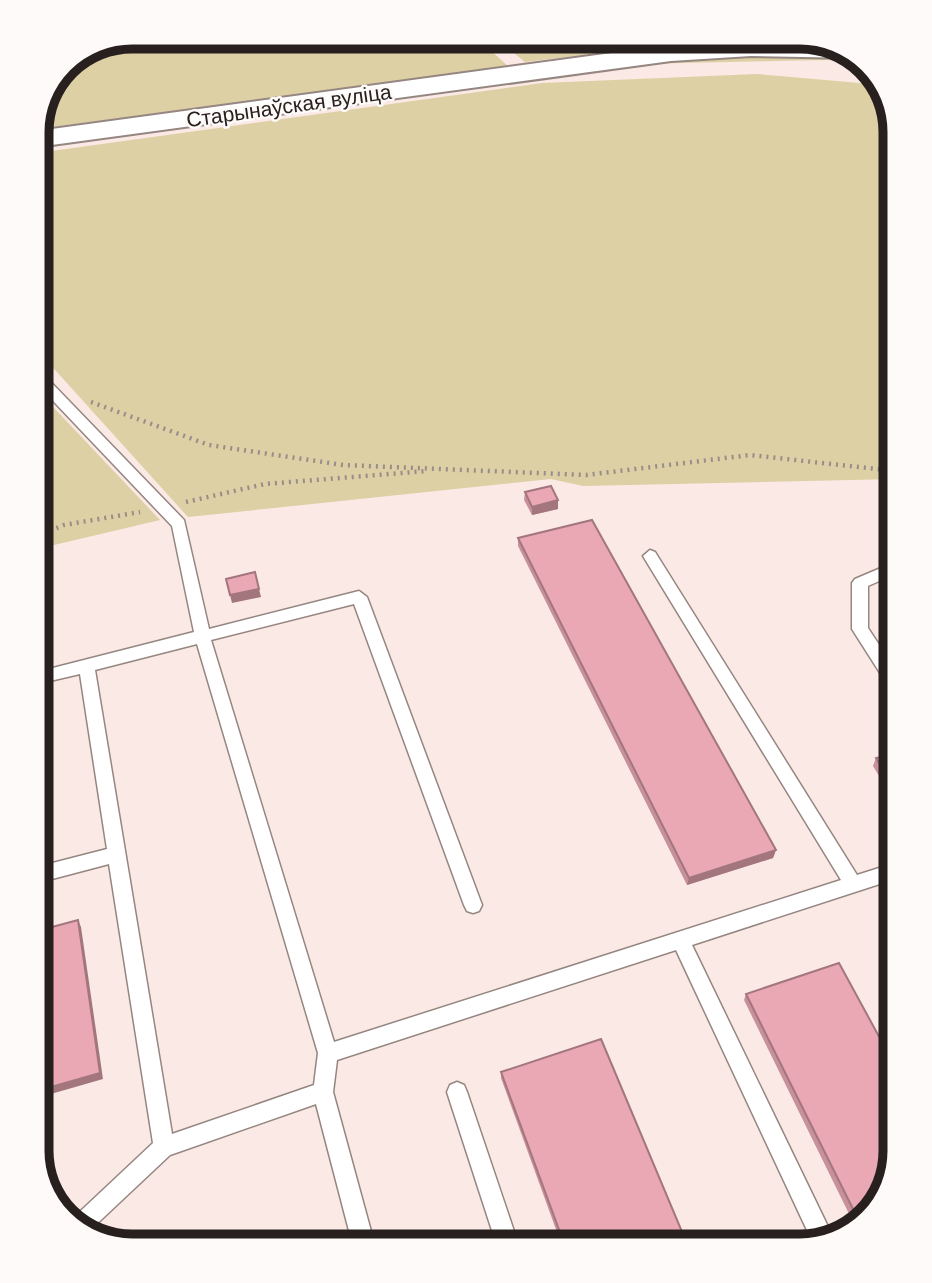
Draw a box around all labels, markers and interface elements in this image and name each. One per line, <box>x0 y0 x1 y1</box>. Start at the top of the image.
street label: Старынаўская вуліца <box>185 78 394 134</box>

